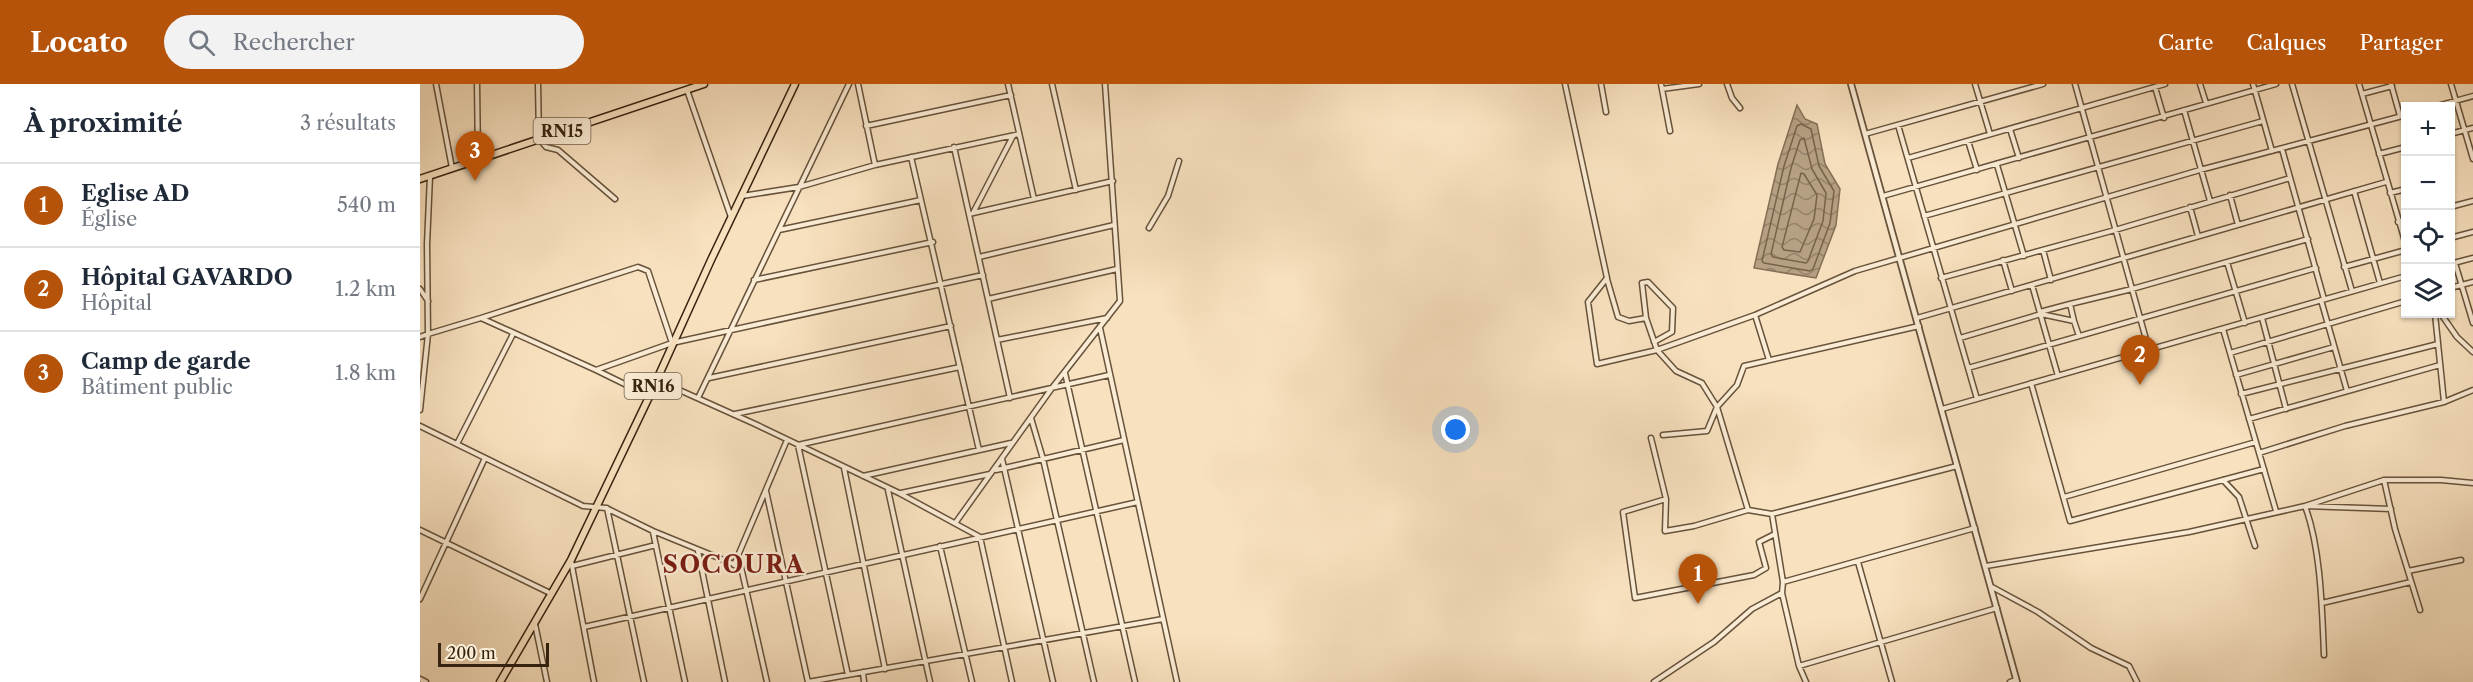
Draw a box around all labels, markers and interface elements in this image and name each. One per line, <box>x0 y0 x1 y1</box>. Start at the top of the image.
search box <box>164 15 584 69</box>
text: Locato <box>30 25 128 59</box>
icon: search <box>185 26 218 59</box>
text: Rechercher <box>233 29 355 56</box>
text: Carte <box>2158 30 2213 55</box>
text: Calques <box>2246 30 2326 55</box>
text: Partager <box>2359 30 2443 55</box>
map controls <box>2401 102 2455 318</box>
button: + <box>2401 102 2455 156</box>
text: À proximité <box>24 107 183 139</box>
text: 3 résultats <box>300 111 396 135</box>
road number: RN15 <box>534 118 590 144</box>
pin: 3 <box>456 132 494 181</box>
button: − <box>2401 156 2455 210</box>
text: Eglise AD <box>81 180 189 207</box>
text: 1 <box>39 193 48 217</box>
text: 540 m <box>337 193 396 217</box>
text: Église <box>81 207 137 231</box>
button: locate <box>2401 210 2455 264</box>
text: Hôpital GAVARDO <box>81 264 293 291</box>
button: layers <box>2401 264 2455 318</box>
text: 2 <box>38 277 49 301</box>
text: 1.2 km <box>335 277 396 301</box>
text: Hôpital <box>81 291 152 315</box>
pin: 2 <box>2120 336 2160 385</box>
text: Camp de garde <box>81 348 251 375</box>
text: 3 <box>38 361 49 385</box>
text: 1.8 km <box>335 361 396 385</box>
road number: RN16 <box>624 373 682 399</box>
text: Bâtiment public <box>81 375 233 399</box>
your location <box>1441 415 1470 444</box>
district label: SOCOURA <box>663 550 805 579</box>
pin: 1 <box>1678 554 1718 604</box>
scale bar <box>438 640 549 668</box>
text: 200 m <box>447 643 496 663</box>

